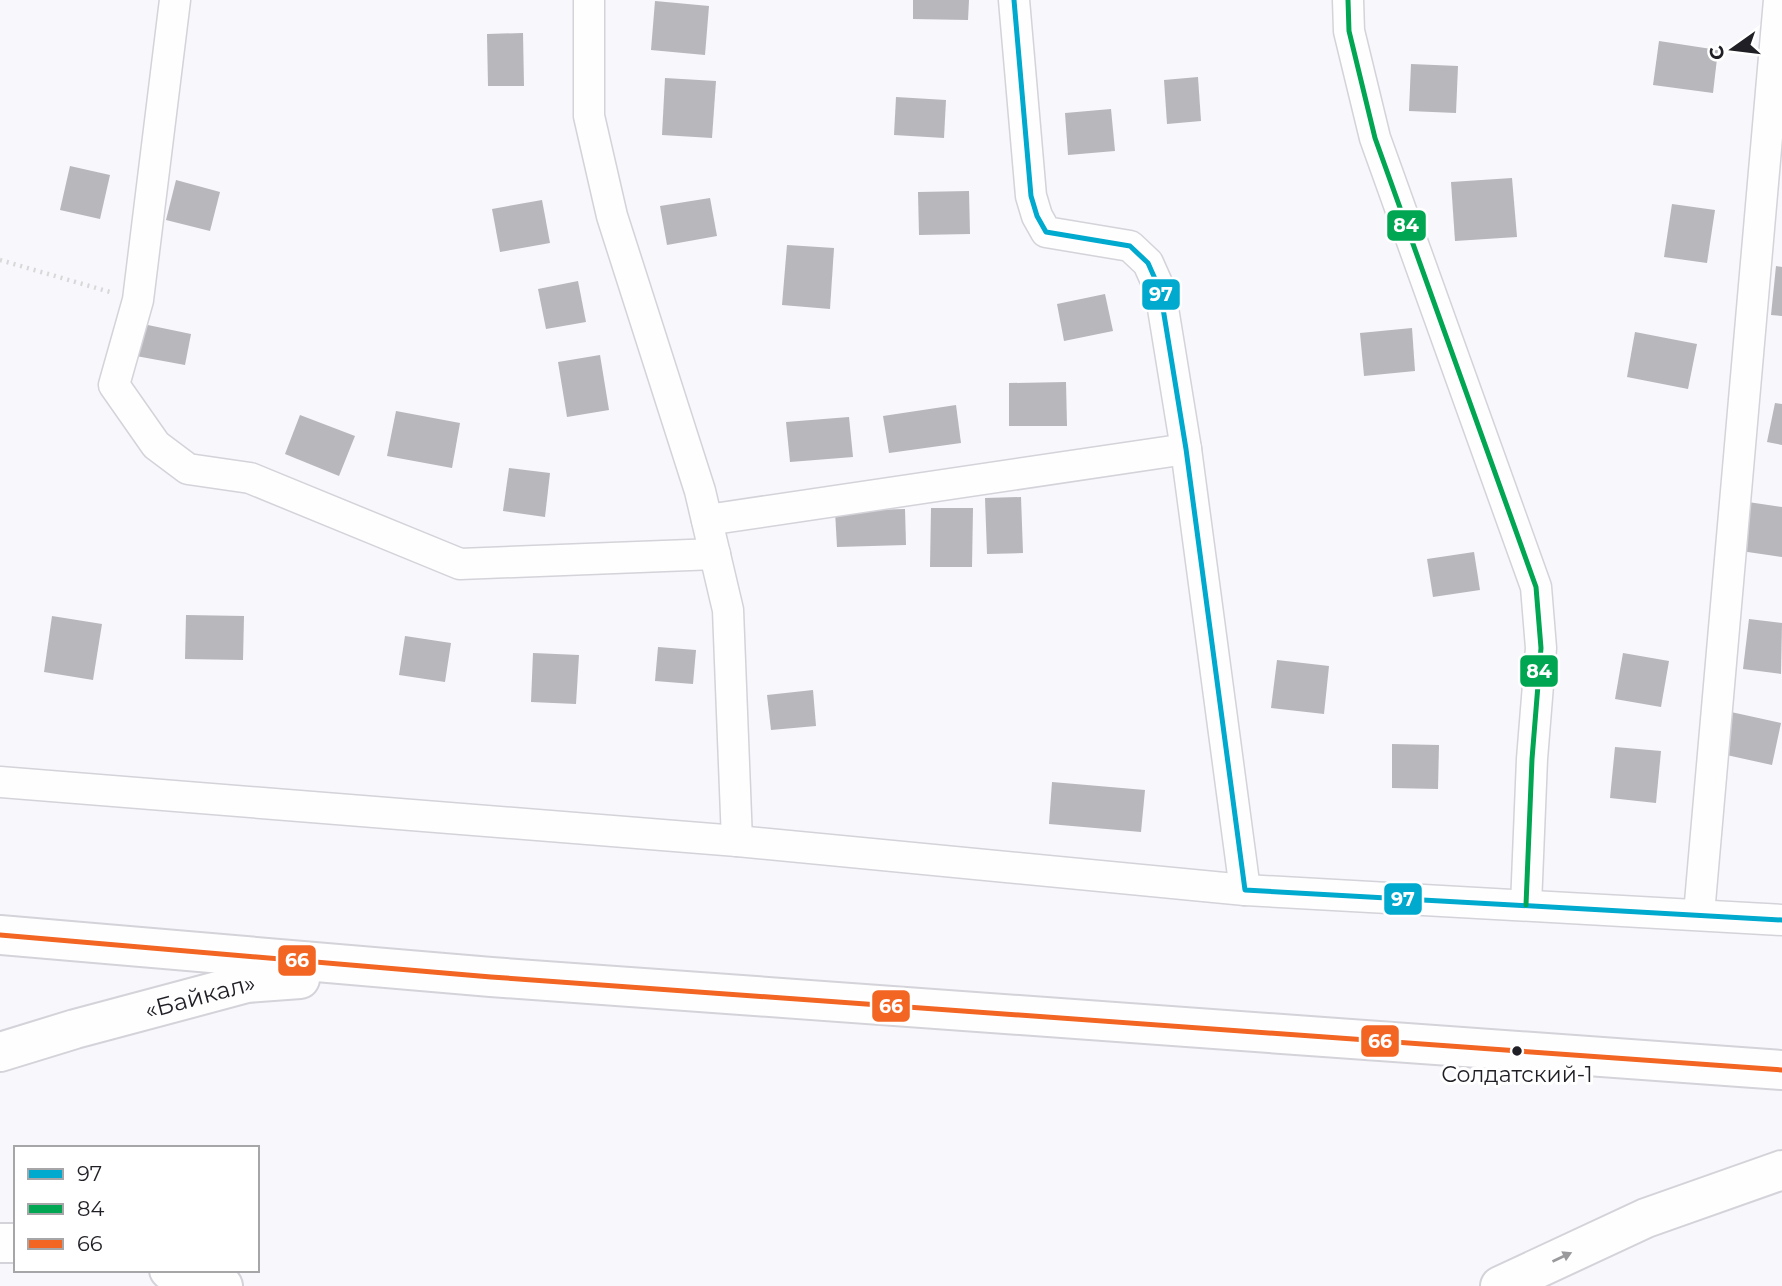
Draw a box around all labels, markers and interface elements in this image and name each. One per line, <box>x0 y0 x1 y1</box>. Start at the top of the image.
north arrow <box>1698 14 1768 84</box>
text: С <box>1704 43 1730 62</box>
line badge: 84 <box>1386 209 1427 242</box>
text: 84 <box>1393 214 1419 237</box>
line badge: 97 <box>1141 278 1181 311</box>
text: 97 <box>1149 283 1173 306</box>
line badge: 84 <box>1519 654 1559 688</box>
text: 84 <box>1526 660 1552 683</box>
line badge: 97 <box>1383 882 1423 916</box>
text: 97 <box>1391 888 1415 911</box>
line badge: 66 <box>277 944 317 977</box>
text: 66 <box>285 949 309 972</box>
street label: «Байкал» <box>141 968 256 1024</box>
line badge: 66 <box>871 989 911 1023</box>
text: 66 <box>879 995 903 1018</box>
line badge: 66 <box>1360 1024 1400 1058</box>
text: 66 <box>1368 1030 1392 1053</box>
marker: Солдатский-1 <box>1510 1044 1524 1058</box>
place label: Солдатский-1 <box>1441 1061 1593 1088</box>
legend <box>14 1146 259 1272</box>
text: 97 <box>77 1161 102 1186</box>
text: 84 <box>77 1196 104 1221</box>
text: 66 <box>77 1231 103 1256</box>
one-way arrow <box>1552 1251 1572 1263</box>

